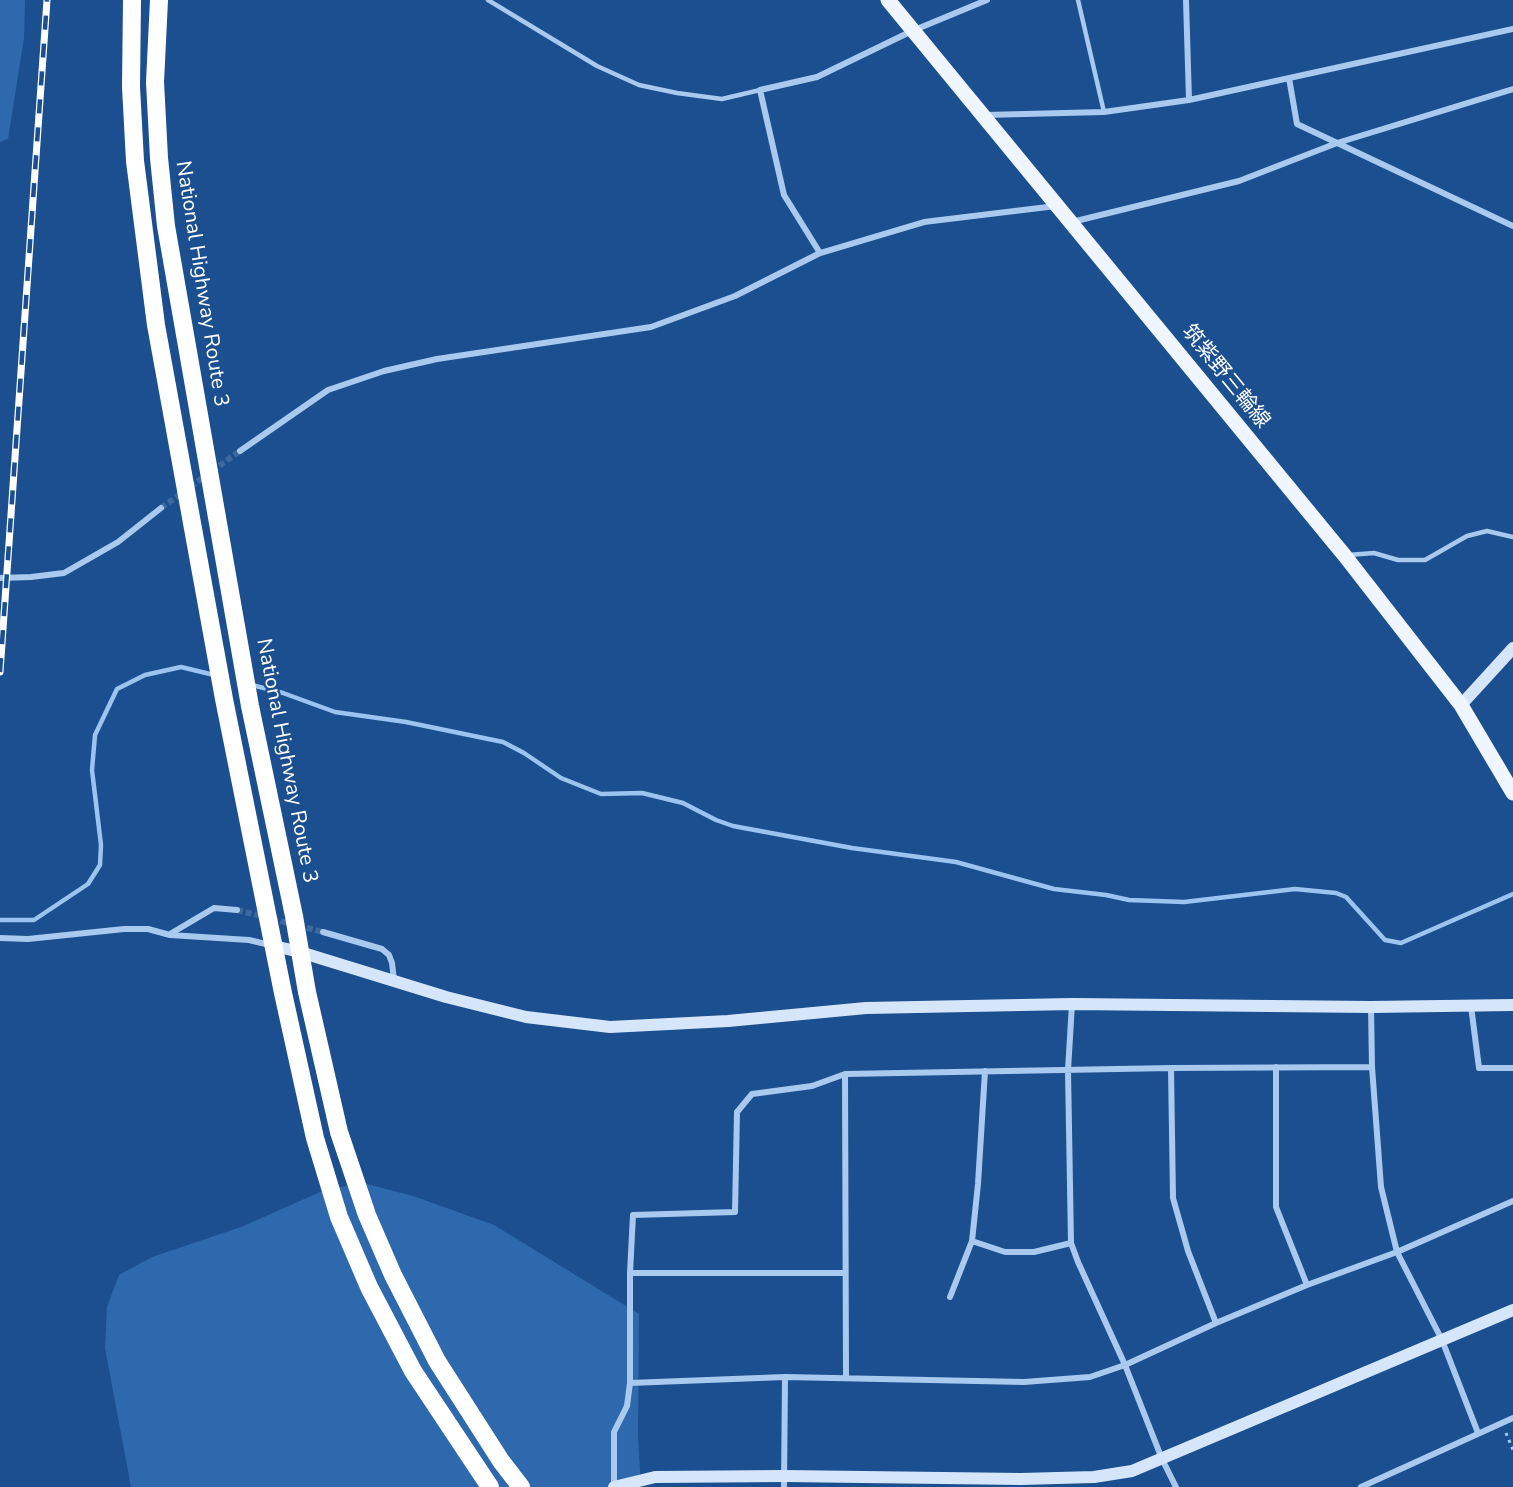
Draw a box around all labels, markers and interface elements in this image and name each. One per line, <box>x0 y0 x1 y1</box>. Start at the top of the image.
street label: National Highway Route 3 <box>169 159 233 409</box>
street label: 筑紫野三輪線 <box>1176 320 1274 434</box>
street label: National Highway Route 3 <box>250 637 322 885</box>

